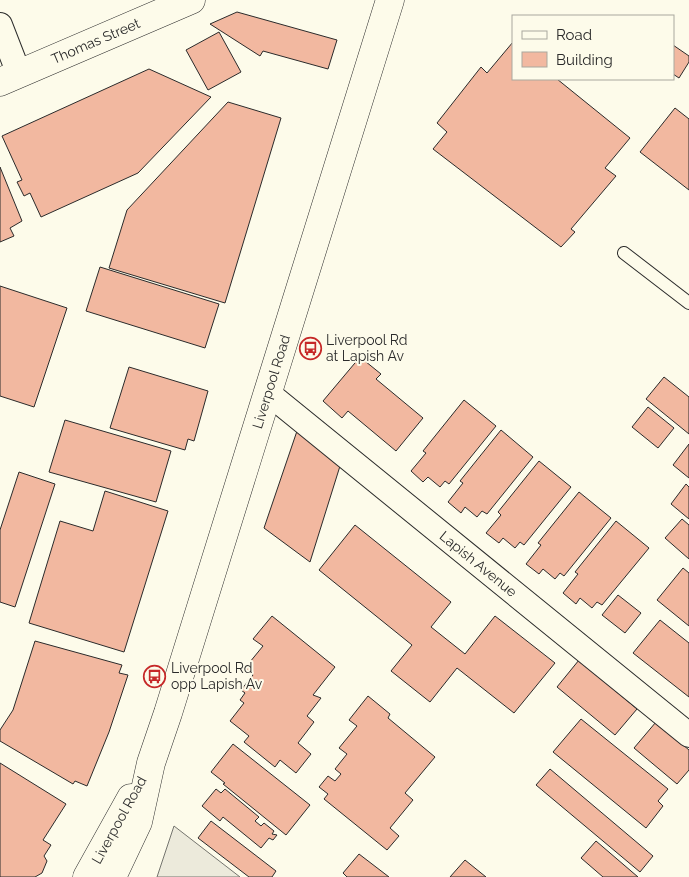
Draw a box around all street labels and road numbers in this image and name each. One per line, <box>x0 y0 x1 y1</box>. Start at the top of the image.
street label: Thomas Street <box>49 15 143 67</box>
street label: Liverpool Road <box>249 333 293 431</box>
street label: Lapish Avenue <box>437 528 520 600</box>
street label: Liverpool Road <box>88 774 150 866</box>

